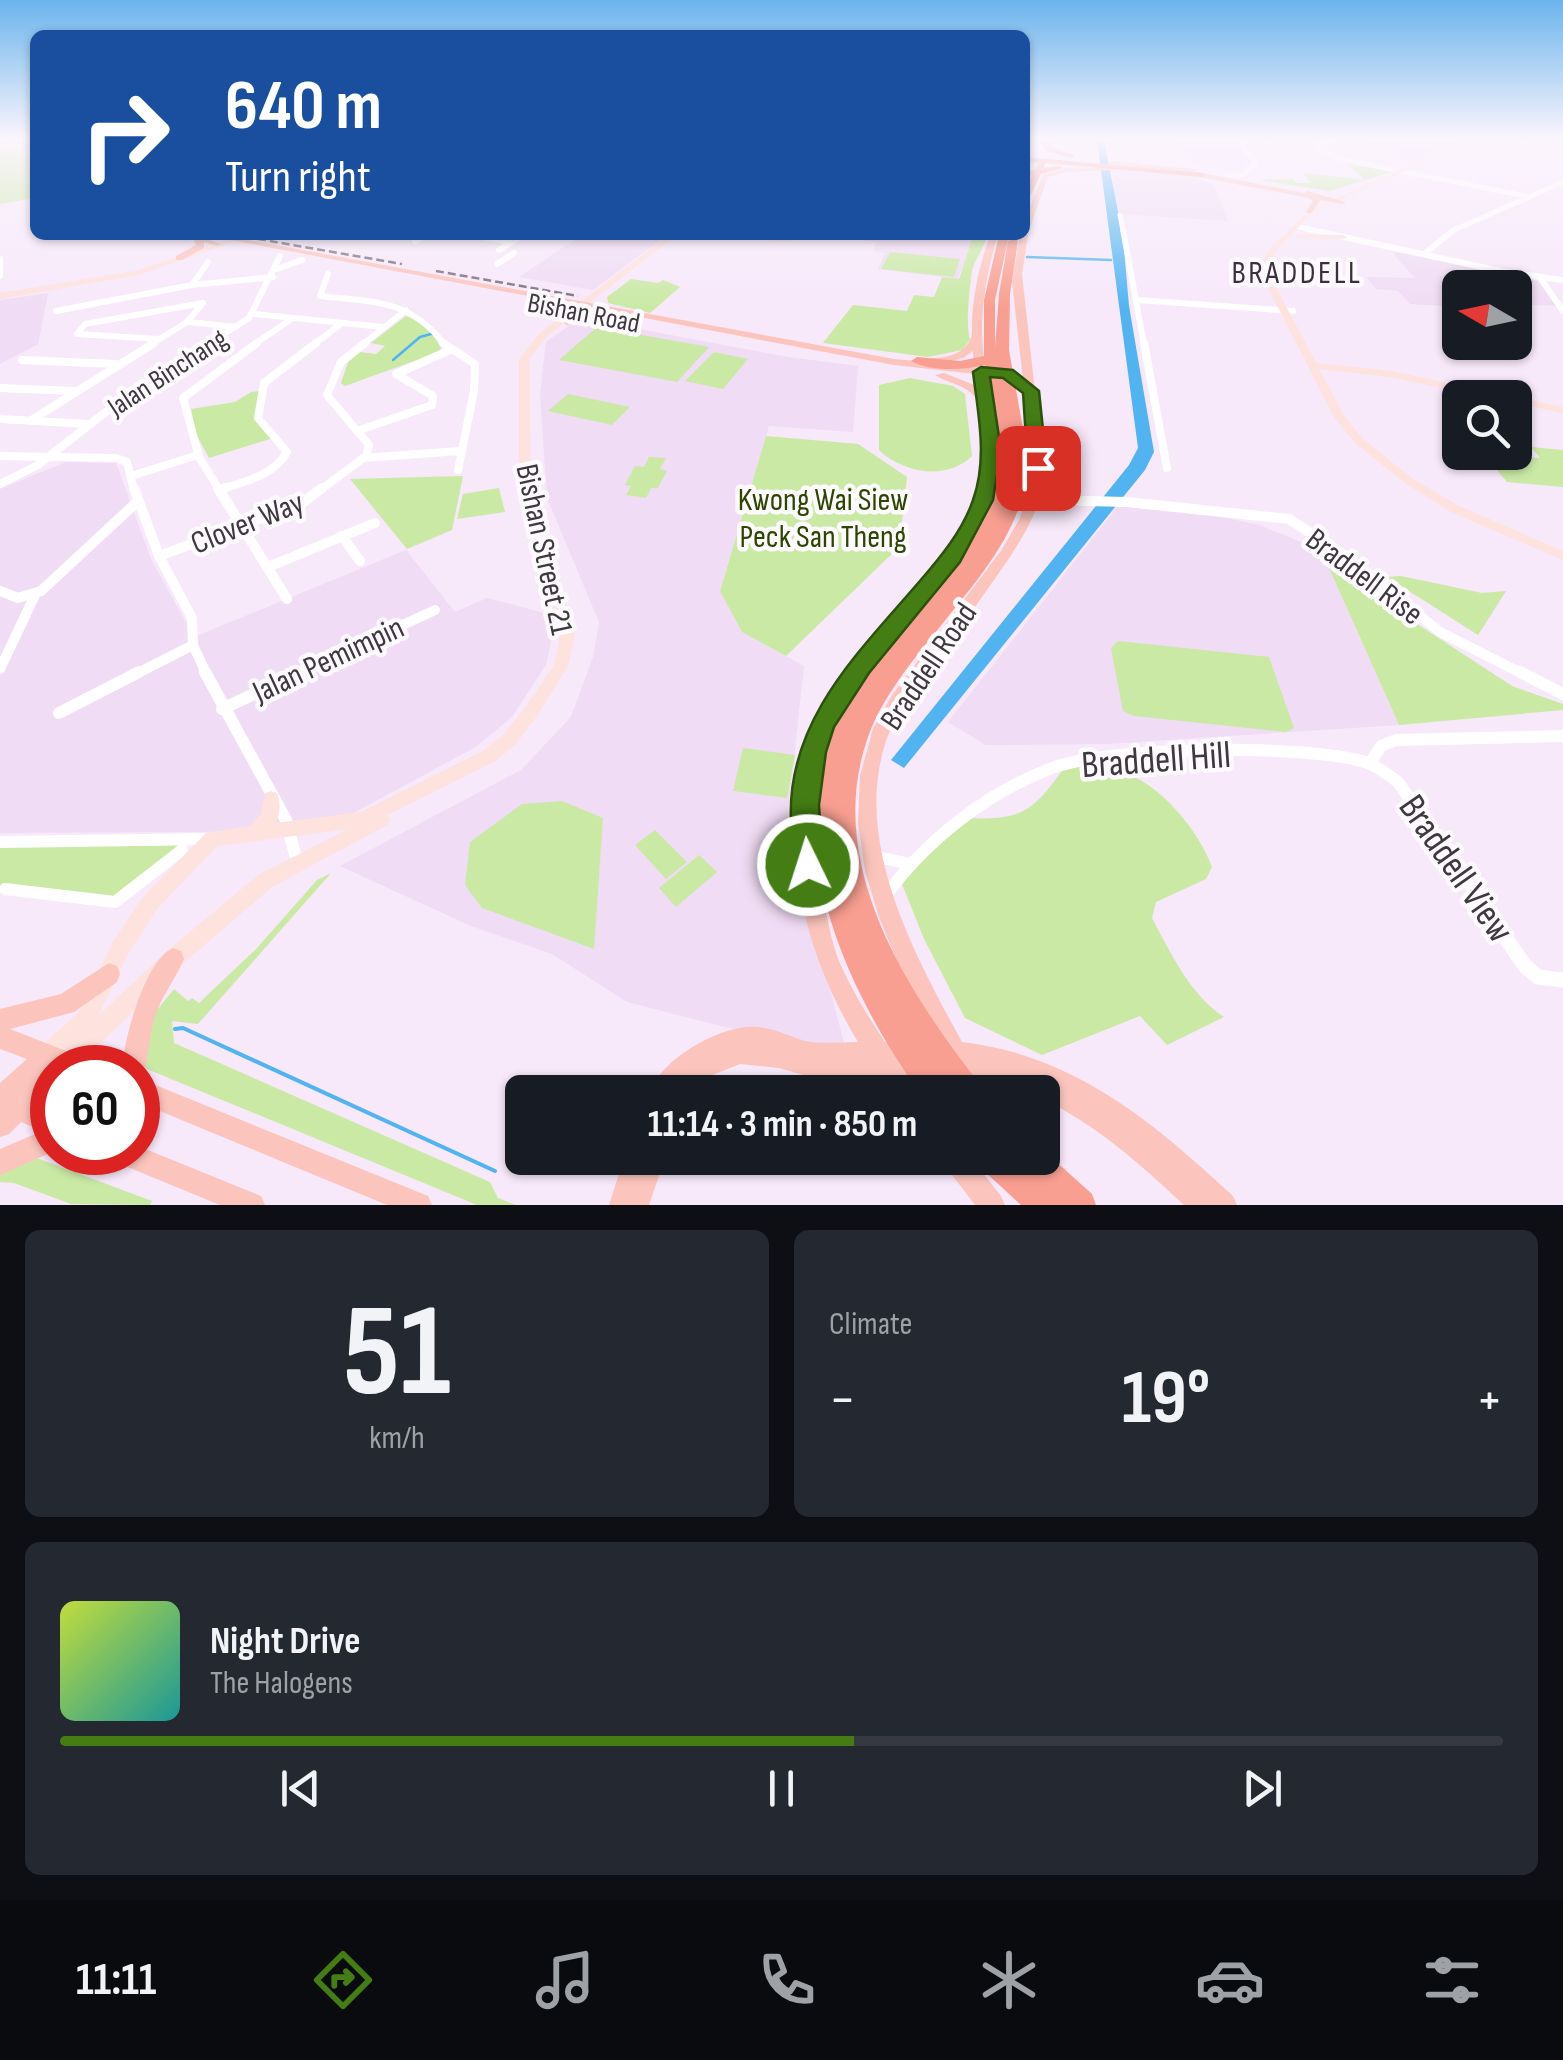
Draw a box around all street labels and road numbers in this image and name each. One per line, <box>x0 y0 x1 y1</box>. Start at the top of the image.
street label: Bishan Road <box>525 286 643 341</box>
street label: Jalan Binchang <box>101 322 234 425</box>
street label: Bishan Street 21 <box>506 460 581 638</box>
street label: Clover Way <box>185 483 310 564</box>
street label: Braddell Rise <box>1298 520 1430 634</box>
street label: Braddell Road <box>873 596 986 738</box>
street label: Jalan Pemimpin <box>246 608 410 713</box>
street label: Braddell Hill <box>1080 733 1232 788</box>
street label: Braddell View <box>1389 786 1523 951</box>

